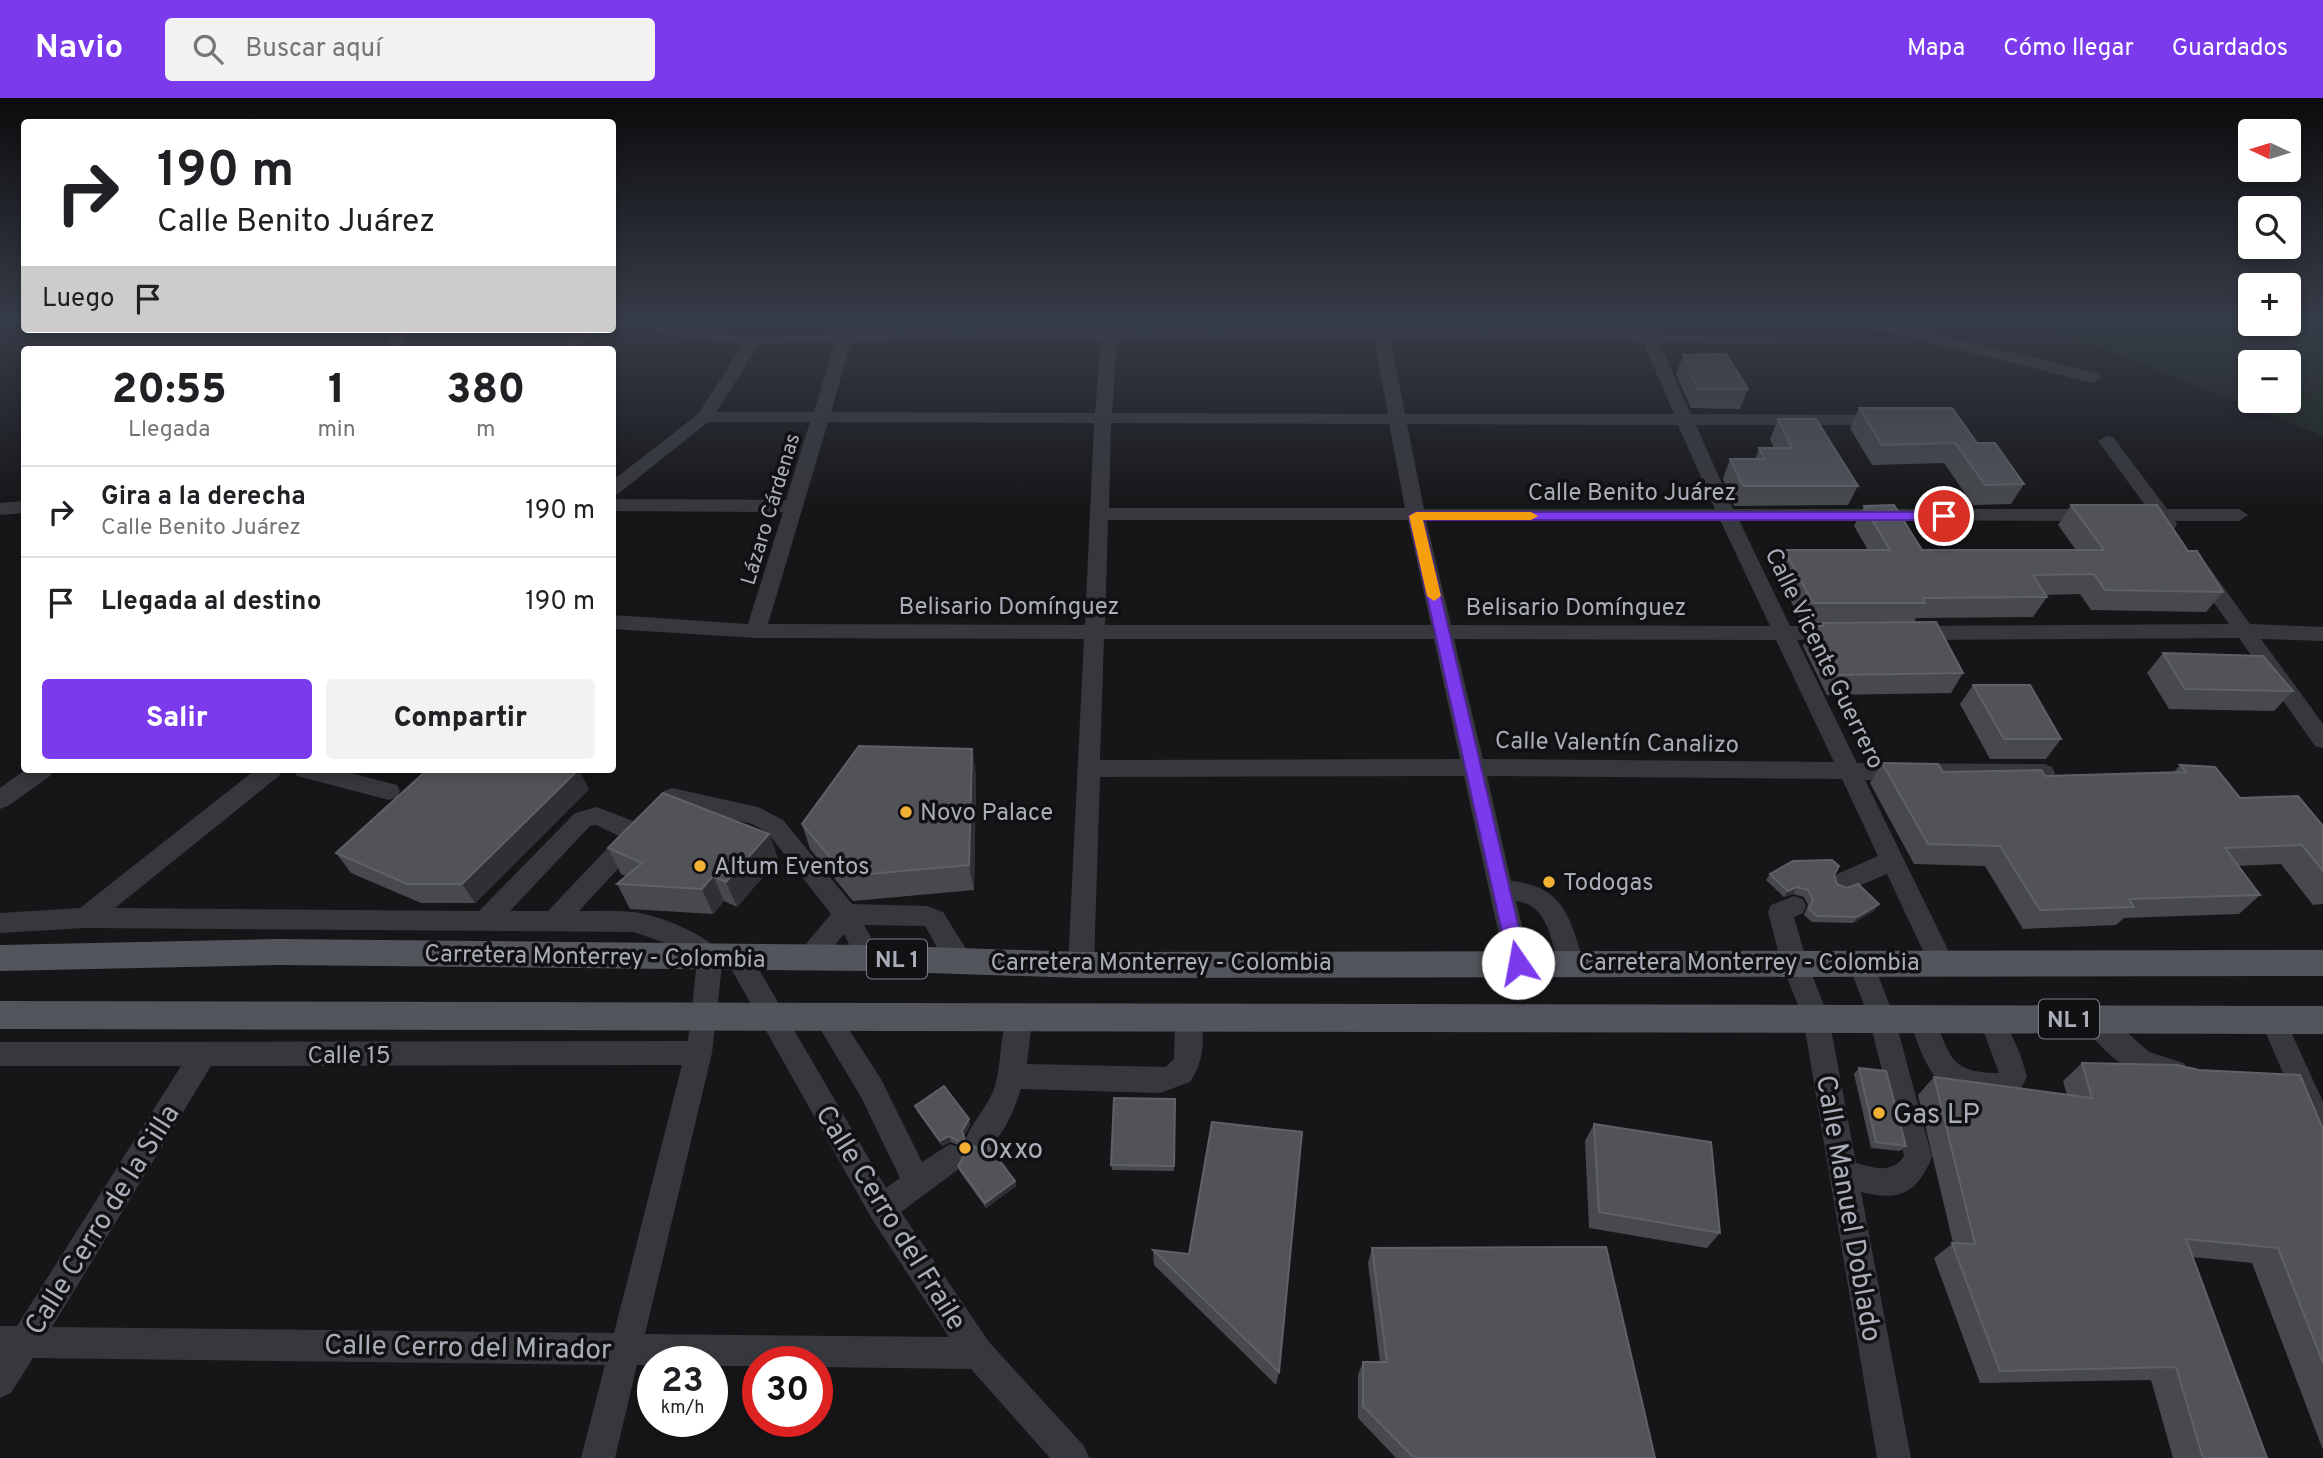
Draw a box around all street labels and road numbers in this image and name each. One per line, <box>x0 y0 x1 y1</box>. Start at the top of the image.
street label: Lázaro Cárdenas <box>736 430 807 589</box>
street label: Calle Benito Juárez <box>1528 479 1736 509</box>
street label: Calle Vicente Guerrero <box>1757 543 1890 774</box>
street label: Belisario Domínguez <box>899 593 1119 623</box>
street label: Belisario Domínguez <box>1466 594 1686 624</box>
street label: Calle Valentín Canalizo <box>1495 727 1739 761</box>
street label: Carretera Monterrey - Colombia <box>424 940 766 976</box>
road number: NL 1 <box>867 940 927 978</box>
street label: Carretera Monterrey - Colombia <box>990 949 1332 979</box>
street label: Carretera Monterrey - Colombia <box>1578 949 1920 979</box>
road number: NL 1 <box>2039 1000 2099 1038</box>
street label: Calle 15 <box>307 1042 391 1072</box>
street label: Calle Manuel Doblado <box>1806 1072 1888 1345</box>
street label: Calle Cerro de la Silla <box>18 1099 189 1343</box>
street label: Calle Cerro del Fraile <box>806 1099 973 1338</box>
street label: Calle Cerro del Mirador <box>324 1328 612 1370</box>

